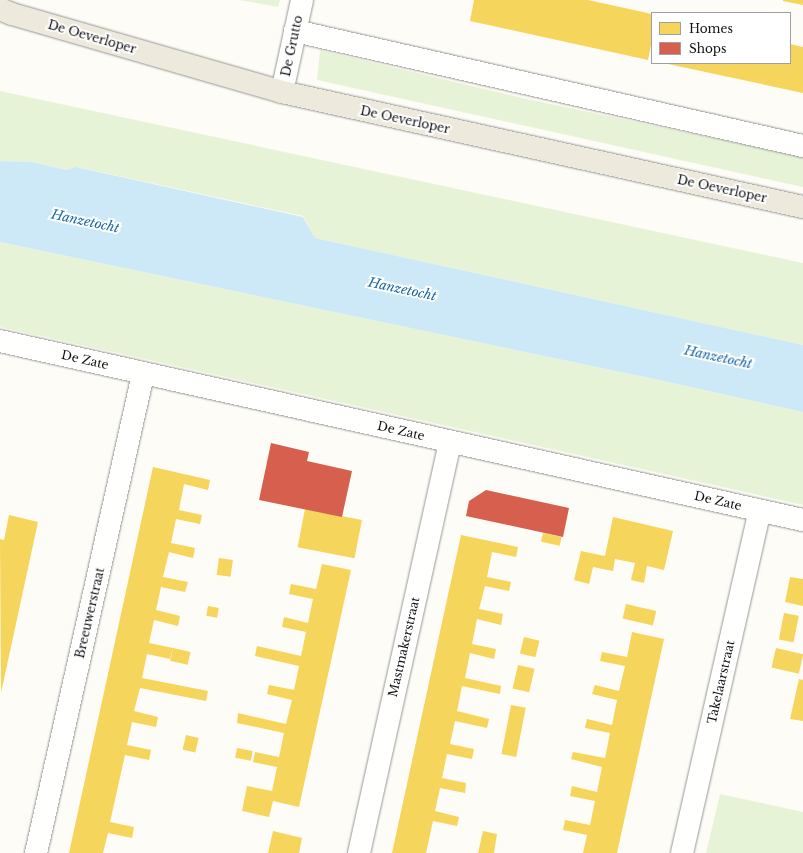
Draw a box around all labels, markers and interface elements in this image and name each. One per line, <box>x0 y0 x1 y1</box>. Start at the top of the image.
legend <box>651 12 791 64</box>
street label: De Grutto <box>279 14 305 78</box>
street label: De Oeverloper <box>46 18 138 56</box>
text: Homes <box>689 21 733 36</box>
text: Shops <box>689 41 726 56</box>
street label: De Oeverloper <box>359 103 451 137</box>
street label: De Oeverloper <box>676 172 768 206</box>
water label: Hanzetocht <box>50 207 120 237</box>
water label: Hanzetocht <box>367 275 437 305</box>
water label: Hanzetocht <box>683 343 753 373</box>
street label: De Zate <box>60 348 110 372</box>
street label: De Zate <box>376 419 426 443</box>
street label: De Zate <box>693 489 743 513</box>
street label: Breeuwerstraat <box>73 566 107 660</box>
street label: Mastmakerstraat <box>385 596 423 698</box>
street label: Takelaarstraat <box>704 639 738 725</box>

